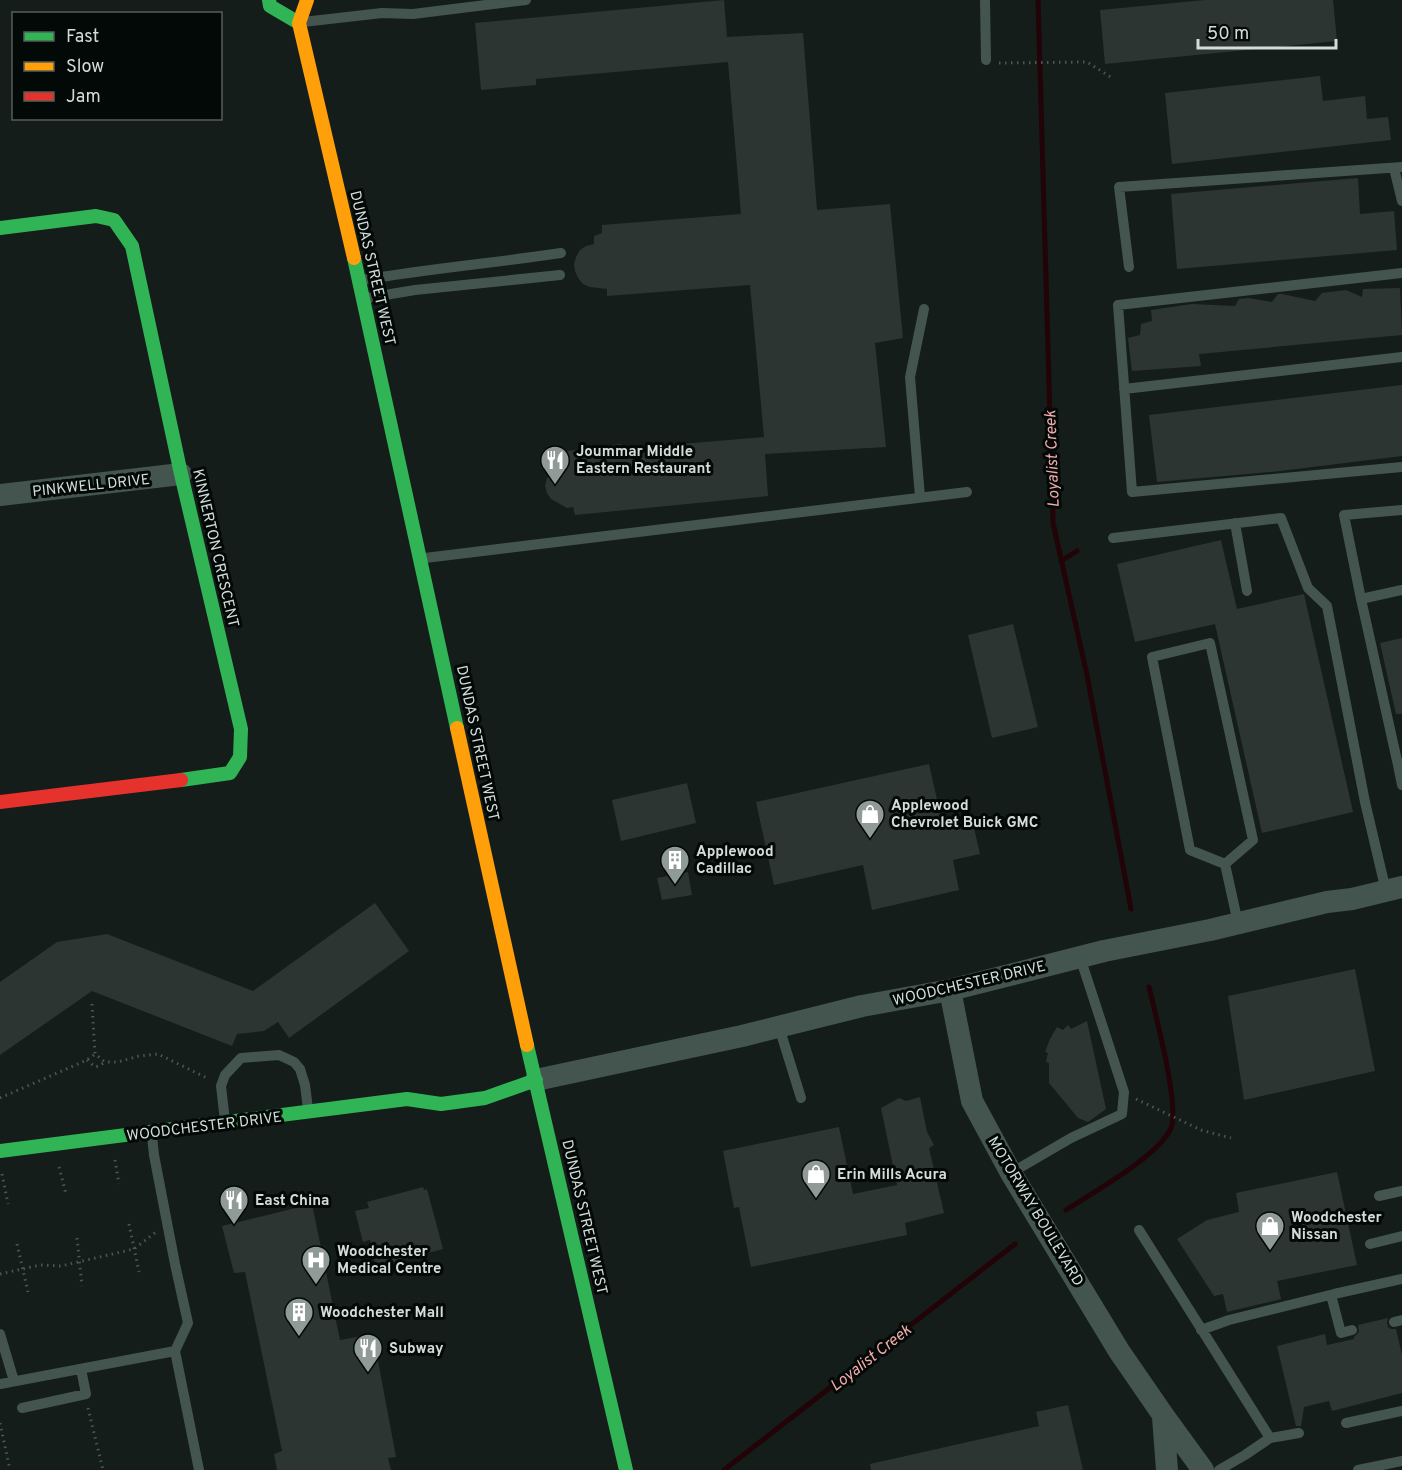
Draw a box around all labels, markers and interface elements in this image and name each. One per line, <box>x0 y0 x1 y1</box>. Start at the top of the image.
legend <box>12 12 222 120</box>
scale bar <box>1198 12 1336 50</box>
text: 50 m <box>1207 23 1249 46</box>
text: Fast <box>66 26 99 49</box>
text: Slow <box>66 56 104 79</box>
text: Jam <box>66 86 101 109</box>
street label: DUNDAS STREET WEST <box>344 189 399 348</box>
water label: Loyalist Creek <box>1041 409 1065 508</box>
place label: Joummar Middle Eastern Restaurant <box>576 443 711 479</box>
restaurant icon: Joummar Middle Eastern Restaurant <box>539 444 571 486</box>
street label: KINNERTON CRESCENT <box>187 467 242 629</box>
street label: PINKWELL DRIVE <box>31 471 151 502</box>
street label: DUNDAS STREET WEST <box>451 664 502 823</box>
place label: Applewood Chevrolet Buick GMC <box>891 797 1038 833</box>
shop icon: Applewood Chevrolet Buick GMC <box>854 798 886 840</box>
place label: Applewood Cadillac <box>696 843 774 879</box>
building icon: Applewood Cadillac <box>659 844 691 886</box>
street label: WOODCHESTER DRIVE <box>891 958 1048 1011</box>
street label: WOODCHESTER DRIVE <box>126 1109 283 1146</box>
street label: MOTORWAY BOULEVARD <box>983 1134 1087 1290</box>
street label: DUNDAS STREET WEST <box>556 1138 611 1297</box>
shop icon: Erin Mills Acura <box>800 1158 832 1200</box>
place label: Erin Mills Acura <box>837 1166 947 1185</box>
restaurant icon: East China <box>218 1184 250 1226</box>
place label: East China <box>255 1192 329 1211</box>
place label: Woodchester Nissan <box>1291 1209 1383 1245</box>
shop icon: Woodchester Nissan <box>1254 1210 1286 1252</box>
place label: Woodchester Medical Centre <box>337 1243 441 1279</box>
hospital icon: Woodchester Medical Centre <box>300 1244 332 1286</box>
building icon: Woodchester Mall <box>283 1296 315 1338</box>
place label: Woodchester Mall <box>320 1304 444 1323</box>
water label: Loyalist Creek <box>827 1320 917 1396</box>
restaurant icon: Subway <box>352 1332 384 1374</box>
place label: Subway <box>389 1340 444 1359</box>

